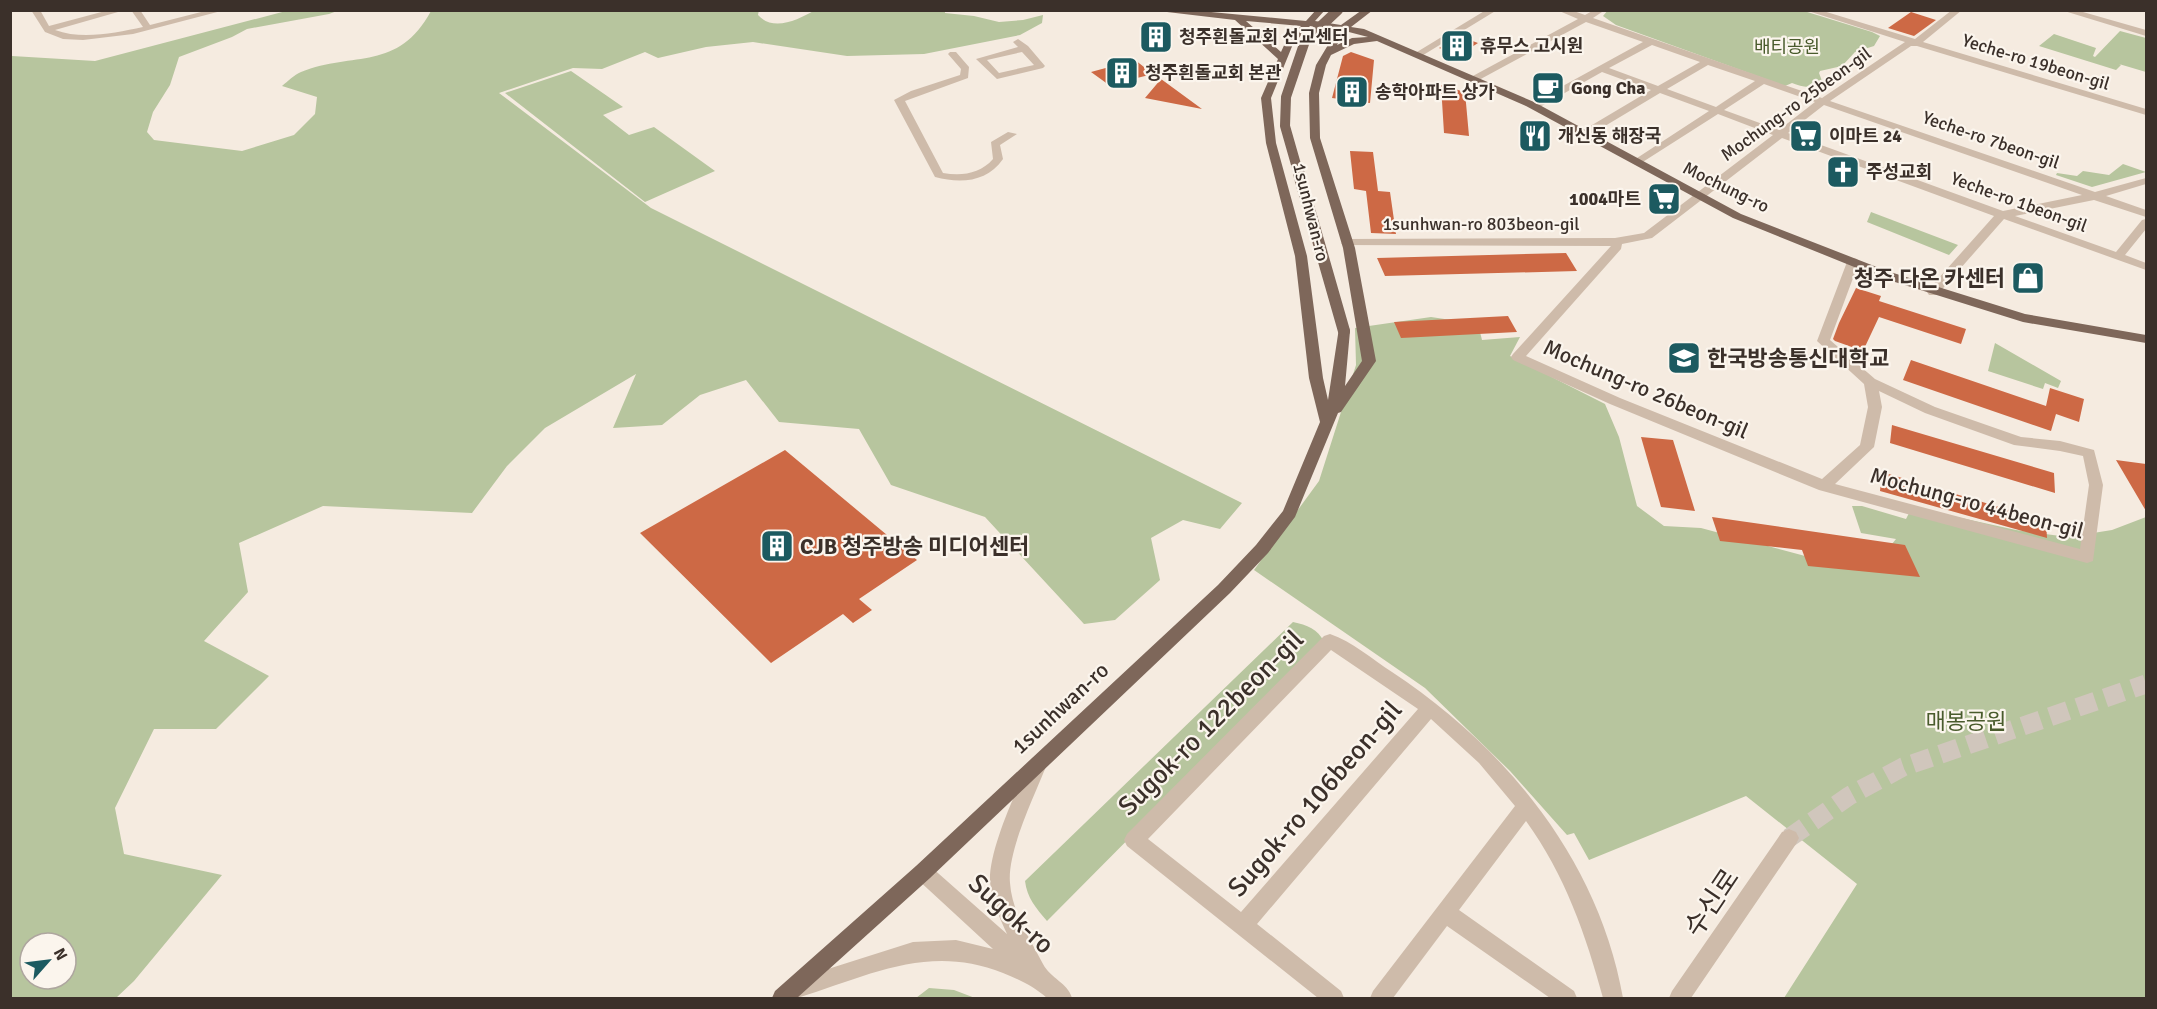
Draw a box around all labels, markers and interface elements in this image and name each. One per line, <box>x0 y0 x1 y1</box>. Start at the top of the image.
building icon: 청주흰돌교회 선교센터 <box>1138 19 1174 55</box>
place label: 청주흰돌교회 선교센터 <box>1179 26 1349 48</box>
building icon: 휴무스 고시원 <box>1439 28 1475 64</box>
street label: Yeche-ro 19beon-gil <box>1960 29 2112 95</box>
place label: 휴무스 고시원 <box>1480 35 1583 57</box>
park label: 배티공원 <box>1754 36 1820 58</box>
street label: Mochung-ro 25beon-gil <box>1717 42 1875 166</box>
building icon: 청주흰돌교회 본관 <box>1104 55 1140 91</box>
place label: 청주흰돌교회 본관 <box>1145 62 1282 84</box>
cafe icon: Gong Cha <box>1530 70 1566 106</box>
building icon: 송학아파트 상가 <box>1334 74 1370 110</box>
place label: Gong Cha <box>1571 77 1646 99</box>
place label: 송학아파트 상가 <box>1375 81 1495 103</box>
street label: Yeche-ro 7beon-gil <box>1920 106 2062 174</box>
restaurant icon: 개신동 해장국 <box>1517 118 1553 154</box>
supermarket icon: 이마트 24 <box>1788 118 1824 154</box>
place label: 개신동 해장국 <box>1558 125 1661 147</box>
place label: 이마트 24 <box>1829 125 1902 147</box>
church icon: 주성교회 <box>1825 154 1861 190</box>
street label: Mochung-ro <box>1679 157 1773 217</box>
street label: 1sunhwan-ro <box>1288 161 1334 263</box>
place label: 주성교회 <box>1866 161 1932 183</box>
street label: Yeche-ro 1beon-gil <box>1948 167 2090 237</box>
supermarket icon: 1004마트 <box>1646 181 1682 217</box>
place label: 1004마트 <box>1569 188 1641 210</box>
street label: 1sunhwan-ro 803beon-gil <box>1382 213 1580 235</box>
shop icon: 청주 다온 카센터 <box>2010 260 2046 296</box>
place label: 청주 다온 카센터 <box>1854 265 2005 292</box>
street label: Mochung-ro 26beon-gil <box>1539 334 1753 444</box>
school or university icon: 한국방송통신대학교 <box>1666 340 1702 376</box>
place label: 한국방송통신대학교 <box>1707 345 1889 372</box>
street label: Mochung-ro 44beon-gil <box>1867 461 2087 545</box>
building icon: CJB 청주방송 미디어센터 <box>759 528 795 564</box>
place label: CJB 청주방송 미디어센터 <box>800 533 1029 560</box>
street label: Sugok-ro 122beon-gil <box>1111 623 1311 823</box>
street label: 1sunhwan-ro <box>1006 656 1114 760</box>
street label: Sugok-ro 106beon-gil <box>1221 694 1409 904</box>
park label: 매봉공원 <box>1926 708 2006 735</box>
street label: 수신로 <box>1677 863 1747 943</box>
street label: Sugok-ro <box>961 867 1061 961</box>
north arrow <box>18 931 78 991</box>
text: N <box>49 945 72 964</box>

